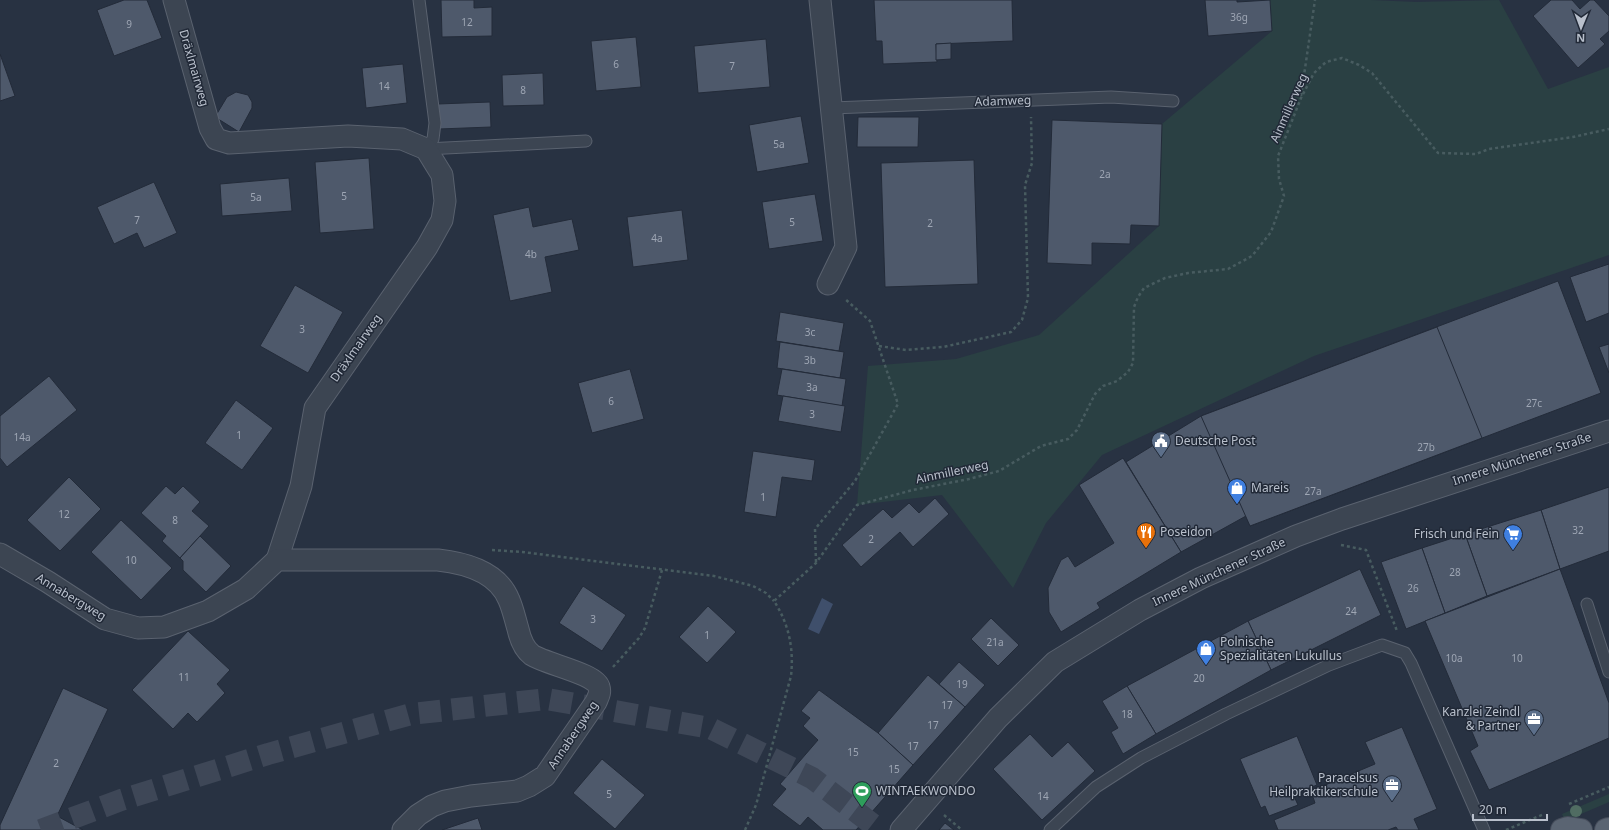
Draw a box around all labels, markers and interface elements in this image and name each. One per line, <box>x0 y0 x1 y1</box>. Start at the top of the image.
north arrow <box>1561 8 1601 48</box>
house number: 36g <box>1230 10 1248 24</box>
house number: 12 <box>461 15 473 29</box>
house number: 9 <box>126 17 132 31</box>
street label: Dräxlmairweg <box>175 27 214 108</box>
text: N <box>1576 31 1585 46</box>
house number: 6 <box>613 57 619 71</box>
house number: 7 <box>729 59 735 73</box>
street label: Ainmillerweg <box>1266 71 1311 145</box>
house number: 14 <box>378 79 390 93</box>
house number: 8 <box>520 83 526 97</box>
street label: Adamweg <box>974 91 1032 110</box>
house number: 5a <box>773 137 785 151</box>
house number: 2a <box>1099 167 1111 181</box>
house number: 5 <box>341 189 347 203</box>
house number: 5a <box>250 190 262 204</box>
house number: 7 <box>134 213 140 227</box>
house number: 5 <box>789 215 795 229</box>
house number: 2 <box>927 216 933 230</box>
house number: 4a <box>651 231 663 245</box>
house number: 4b <box>525 247 537 261</box>
street label: Dräxlmairweg <box>326 310 385 385</box>
house number: 3 <box>299 322 305 336</box>
house number: 3c <box>805 325 815 339</box>
house number: 3b <box>804 353 816 367</box>
house number: 3a <box>806 380 818 394</box>
house number: 6 <box>608 394 614 408</box>
house number: 27c <box>1526 396 1542 410</box>
house number: 3 <box>809 407 815 421</box>
house number: 1 <box>236 428 242 442</box>
street label: Innere Münchener Straße <box>1450 428 1594 489</box>
house number: 14a <box>13 430 31 444</box>
public building icon: Deutsche Post <box>1150 430 1172 458</box>
place label: Deutsche Post <box>1175 432 1256 449</box>
house number: 27b <box>1417 440 1435 454</box>
street label: Ainmillerweg <box>914 456 990 488</box>
shop icon: Mareis <box>1226 477 1248 505</box>
place label: Mareis <box>1251 479 1289 496</box>
house number: 27a <box>1304 484 1322 498</box>
house number: 1 <box>760 490 766 504</box>
house number: 12 <box>58 507 70 521</box>
house number: 8 <box>172 513 178 527</box>
restaurant icon: Poseidon <box>1135 521 1157 549</box>
place label: Poseidon <box>1160 523 1212 540</box>
supermarket icon: Frisch und Fein <box>1502 523 1524 551</box>
house number: 32 <box>1572 523 1584 537</box>
place label: Frisch und Fein <box>1414 525 1499 542</box>
house number: 2 <box>868 532 874 546</box>
street label: Innere Münchener Straße <box>1150 533 1288 610</box>
house number: 10 <box>125 553 137 567</box>
house number: 28 <box>1449 565 1461 579</box>
street label: Annabergweg <box>33 569 110 624</box>
house number: 26 <box>1407 581 1419 595</box>
house number: 24 <box>1345 604 1357 618</box>
house number: 3 <box>590 612 596 626</box>
house number: 1 <box>704 628 710 642</box>
place label: Polnische Spezialitäten Lukullus <box>1220 633 1342 664</box>
house number: 21a <box>986 635 1004 649</box>
shop icon: Polnische Spezialitäten Lukullus <box>1195 638 1217 666</box>
house number: 10a <box>1445 651 1463 665</box>
house number: 10 <box>1511 651 1523 665</box>
house number: 11 <box>178 670 190 684</box>
house number: 20 <box>1193 671 1205 685</box>
house number: 19 <box>956 677 968 691</box>
street label: Annabergweg <box>543 697 602 772</box>
house number: 17 <box>941 698 953 712</box>
place label: Kanzlei Zeindl & Partner <box>1442 703 1520 734</box>
house number: 18 <box>1121 707 1133 721</box>
office icon: Kanzlei Zeindl & Partner <box>1523 708 1545 736</box>
house number: 17 <box>927 718 939 732</box>
house number: 17 <box>907 739 919 753</box>
house number: 15 <box>847 745 859 759</box>
house number: 2 <box>53 756 59 770</box>
house number: 15 <box>888 762 900 776</box>
place label: Paracelsus Heilpraktikerschule <box>1269 769 1378 800</box>
office icon: Paracelsus Heilpraktikerschule <box>1381 774 1403 802</box>
sports icon: WINTAEKWONDO <box>851 780 873 808</box>
place label: WINTAEKWONDO <box>876 782 976 799</box>
house number: 5 <box>606 787 612 801</box>
house number: 14 <box>1037 789 1049 803</box>
scale bar <box>1473 796 1547 822</box>
text: 20 m <box>1479 801 1507 818</box>

